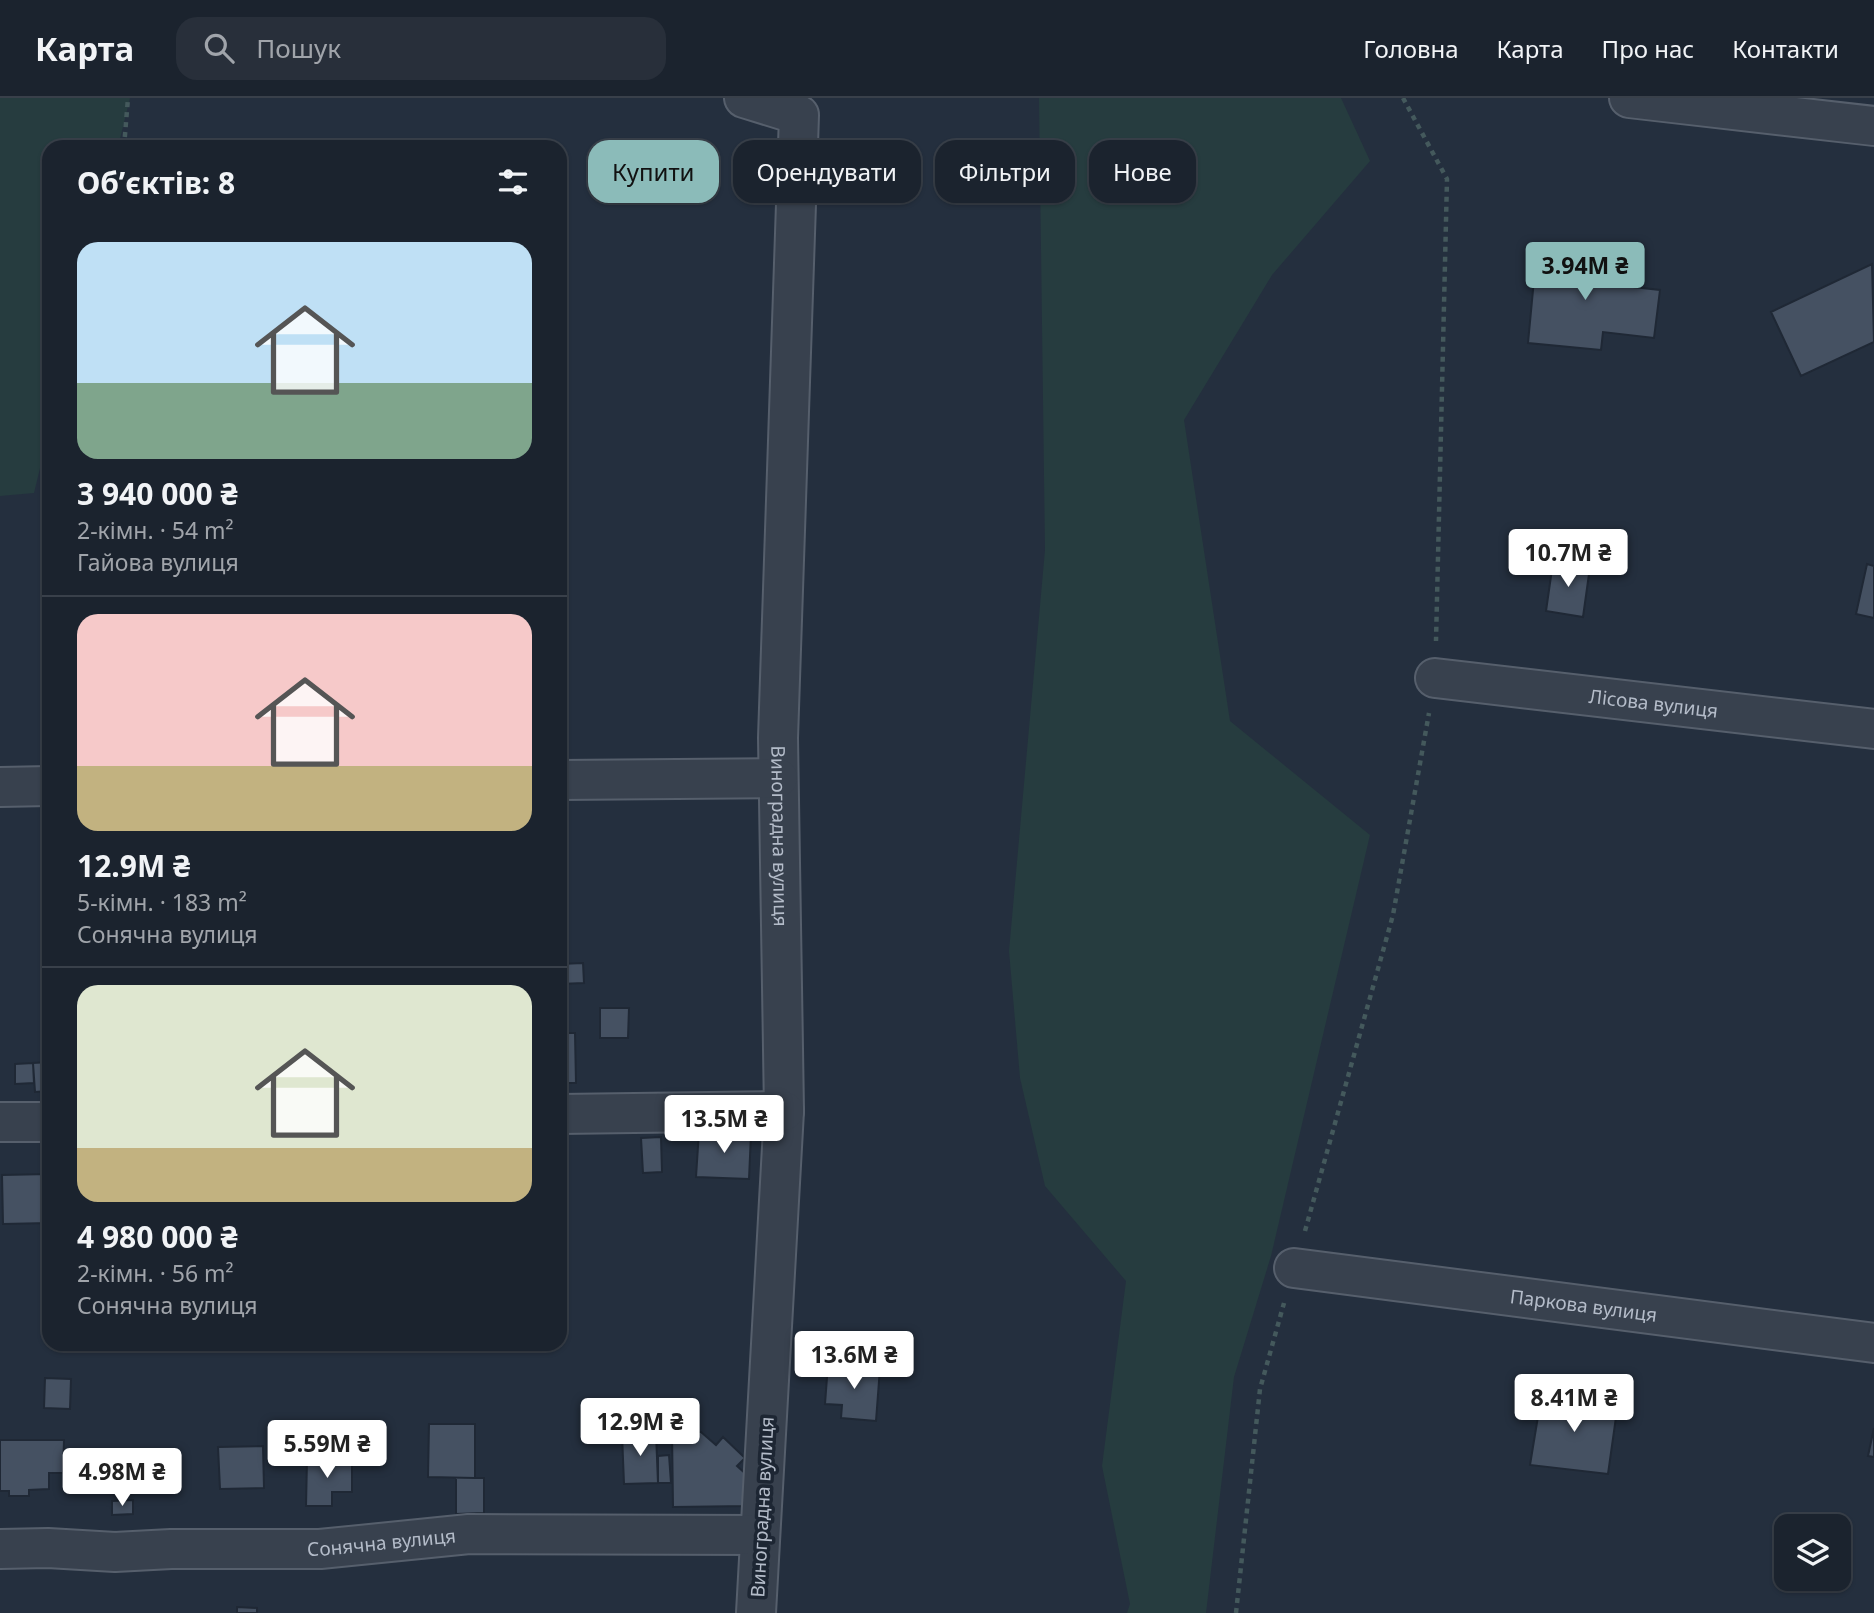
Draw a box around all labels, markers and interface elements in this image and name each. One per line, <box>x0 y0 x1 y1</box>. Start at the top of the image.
search box <box>176 17 666 80</box>
text: Карта <box>35 26 134 71</box>
icon: search <box>200 29 238 67</box>
text: Пошук <box>256 30 341 66</box>
text: Головна <box>1363 32 1459 65</box>
text: Карта <box>1497 32 1564 65</box>
text: Про нас <box>1602 32 1694 65</box>
text: Контакти <box>1732 32 1839 65</box>
chip: Купити <box>588 140 719 203</box>
chip: Орендувати <box>733 140 921 203</box>
chip: Фільтри <box>935 140 1075 203</box>
chip: Нове <box>1089 140 1196 203</box>
text: Об’єктів: 8 <box>77 162 235 203</box>
icon: filters <box>494 163 532 201</box>
pin: 3.94M ₴ <box>1520 242 1650 302</box>
text: 3.94M ₴ <box>1542 249 1628 281</box>
icon: home <box>242 287 368 413</box>
text: 3 940 000 ₴ <box>77 473 238 514</box>
text: 2-кімн. · 54 m² <box>77 514 234 546</box>
pin: 10.7M ₴ <box>1503 530 1633 589</box>
text: 10.7M ₴ <box>1525 536 1611 568</box>
text: Гайова вулиця <box>77 546 239 578</box>
icon: home <box>242 659 368 785</box>
street label: Лісова вулиця <box>1588 683 1719 724</box>
street label: Виноградна вулиця <box>765 745 794 927</box>
text: 12.9M ₴ <box>77 845 190 886</box>
text: 5-кімн. · 183 m² <box>77 886 247 918</box>
text: Сонячна вулиця <box>77 918 258 950</box>
icon: home <box>242 1030 368 1156</box>
pin: 13.5M ₴ <box>659 1096 789 1155</box>
text: 13.5M ₴ <box>681 1102 767 1134</box>
text: 4 980 000 ₴ <box>77 1216 238 1257</box>
text: 2-кімн. · 56 m² <box>77 1257 234 1289</box>
street label: Паркова вулиця <box>1508 1283 1659 1328</box>
text: Сонячна вулиця <box>77 1289 258 1321</box>
pin: 13.6M ₴ <box>789 1332 919 1391</box>
text: 13.6M ₴ <box>811 1338 897 1370</box>
pin: 8.41M ₴ <box>1509 1374 1639 1434</box>
text: 8.41M ₴ <box>1531 1381 1617 1413</box>
pin: 12.9M ₴ <box>575 1398 705 1458</box>
text: 12.9M ₴ <box>597 1405 683 1437</box>
street label: Виноградна вулиця <box>744 1416 780 1598</box>
pin: 5.59M ₴ <box>262 1420 392 1480</box>
text: 5.59M ₴ <box>284 1427 370 1459</box>
pin: 4.98M ₴ <box>57 1448 187 1508</box>
text: 4.98M ₴ <box>79 1455 165 1487</box>
map controls <box>1774 1514 1851 1591</box>
button: layers <box>1774 1514 1851 1591</box>
street label: Сонячна вулиця <box>307 1522 457 1562</box>

